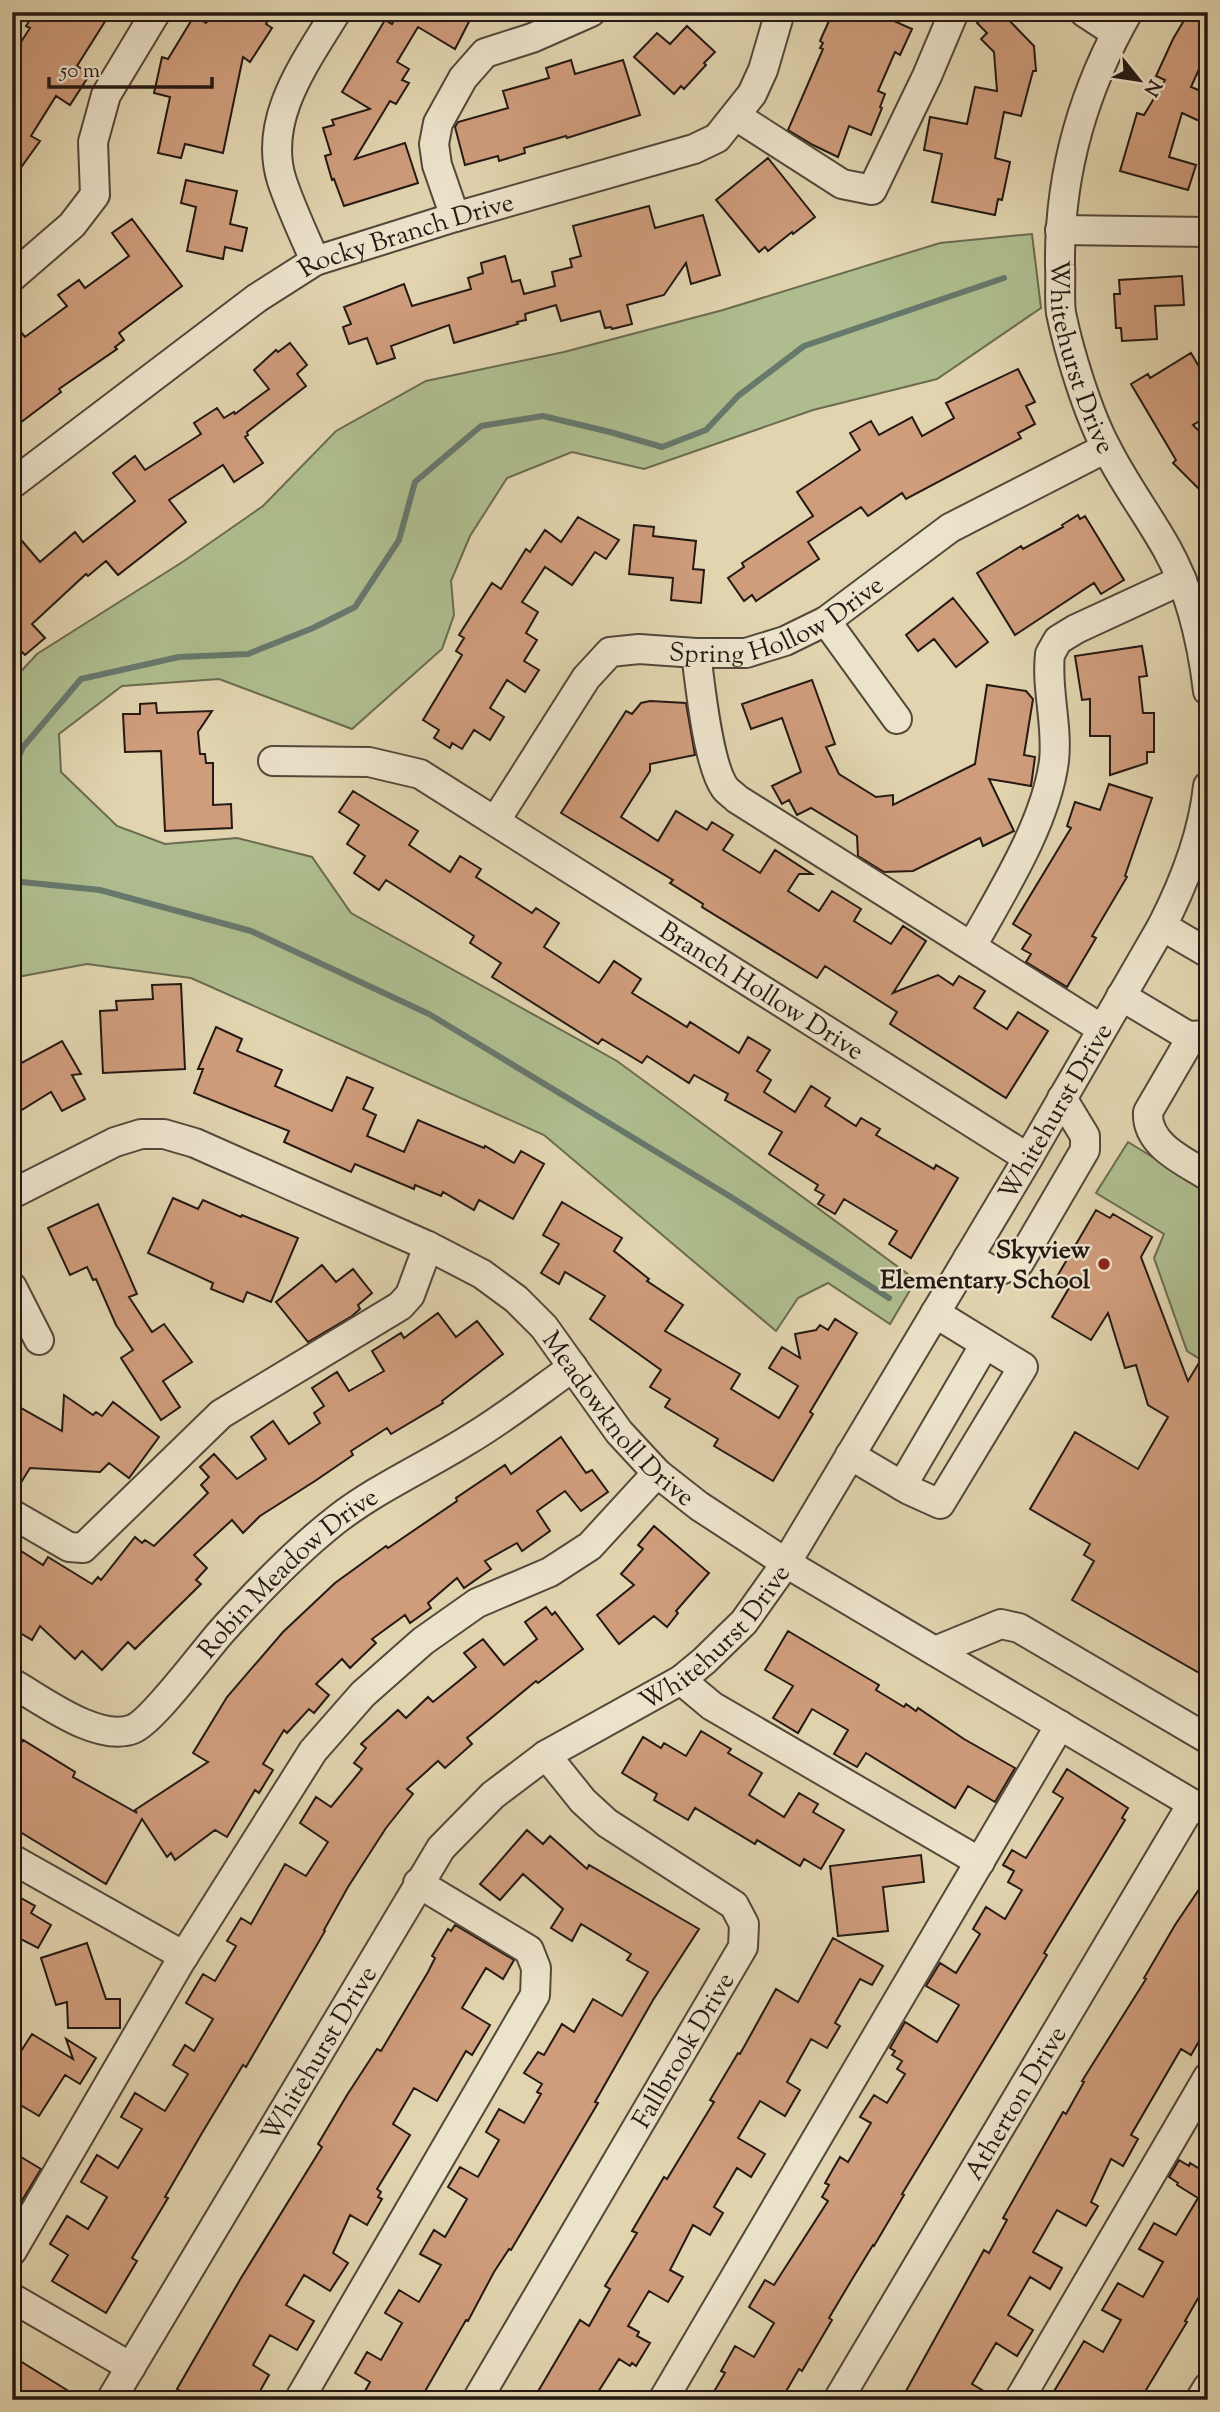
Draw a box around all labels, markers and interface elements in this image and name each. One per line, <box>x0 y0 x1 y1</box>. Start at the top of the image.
scale bar <box>49 46 212 90</box>
north arrow <box>1104 46 1174 116</box>
text: 50 m <box>59 57 100 87</box>
text: N <box>1136 74 1167 101</box>
street label: Rocky Branch Drive <box>292 185 518 288</box>
street label: Whitehurst Drive <box>1039 260 1122 461</box>
street label: Spring Hollow Drive <box>668 568 892 674</box>
street label: Branch Hollow Drive <box>651 914 870 1071</box>
street label: Whitehurst Drive <box>991 1017 1123 1208</box>
place label: Skyview Elementary School <box>880 1233 1091 1300</box>
marker: Skyview Elementary School <box>1096 1256 1112 1272</box>
street label: Meadowknoll Drive <box>532 1325 702 1517</box>
street label: Robin Meadow Drive <box>190 1480 386 1668</box>
street label: Whitehurst Drive <box>633 1558 800 1721</box>
street label: Whitehurst Drive <box>253 1959 387 2150</box>
street label: Fallbrook Drive <box>624 1966 745 2136</box>
street label: Atherton Drive <box>957 2020 1077 2188</box>

